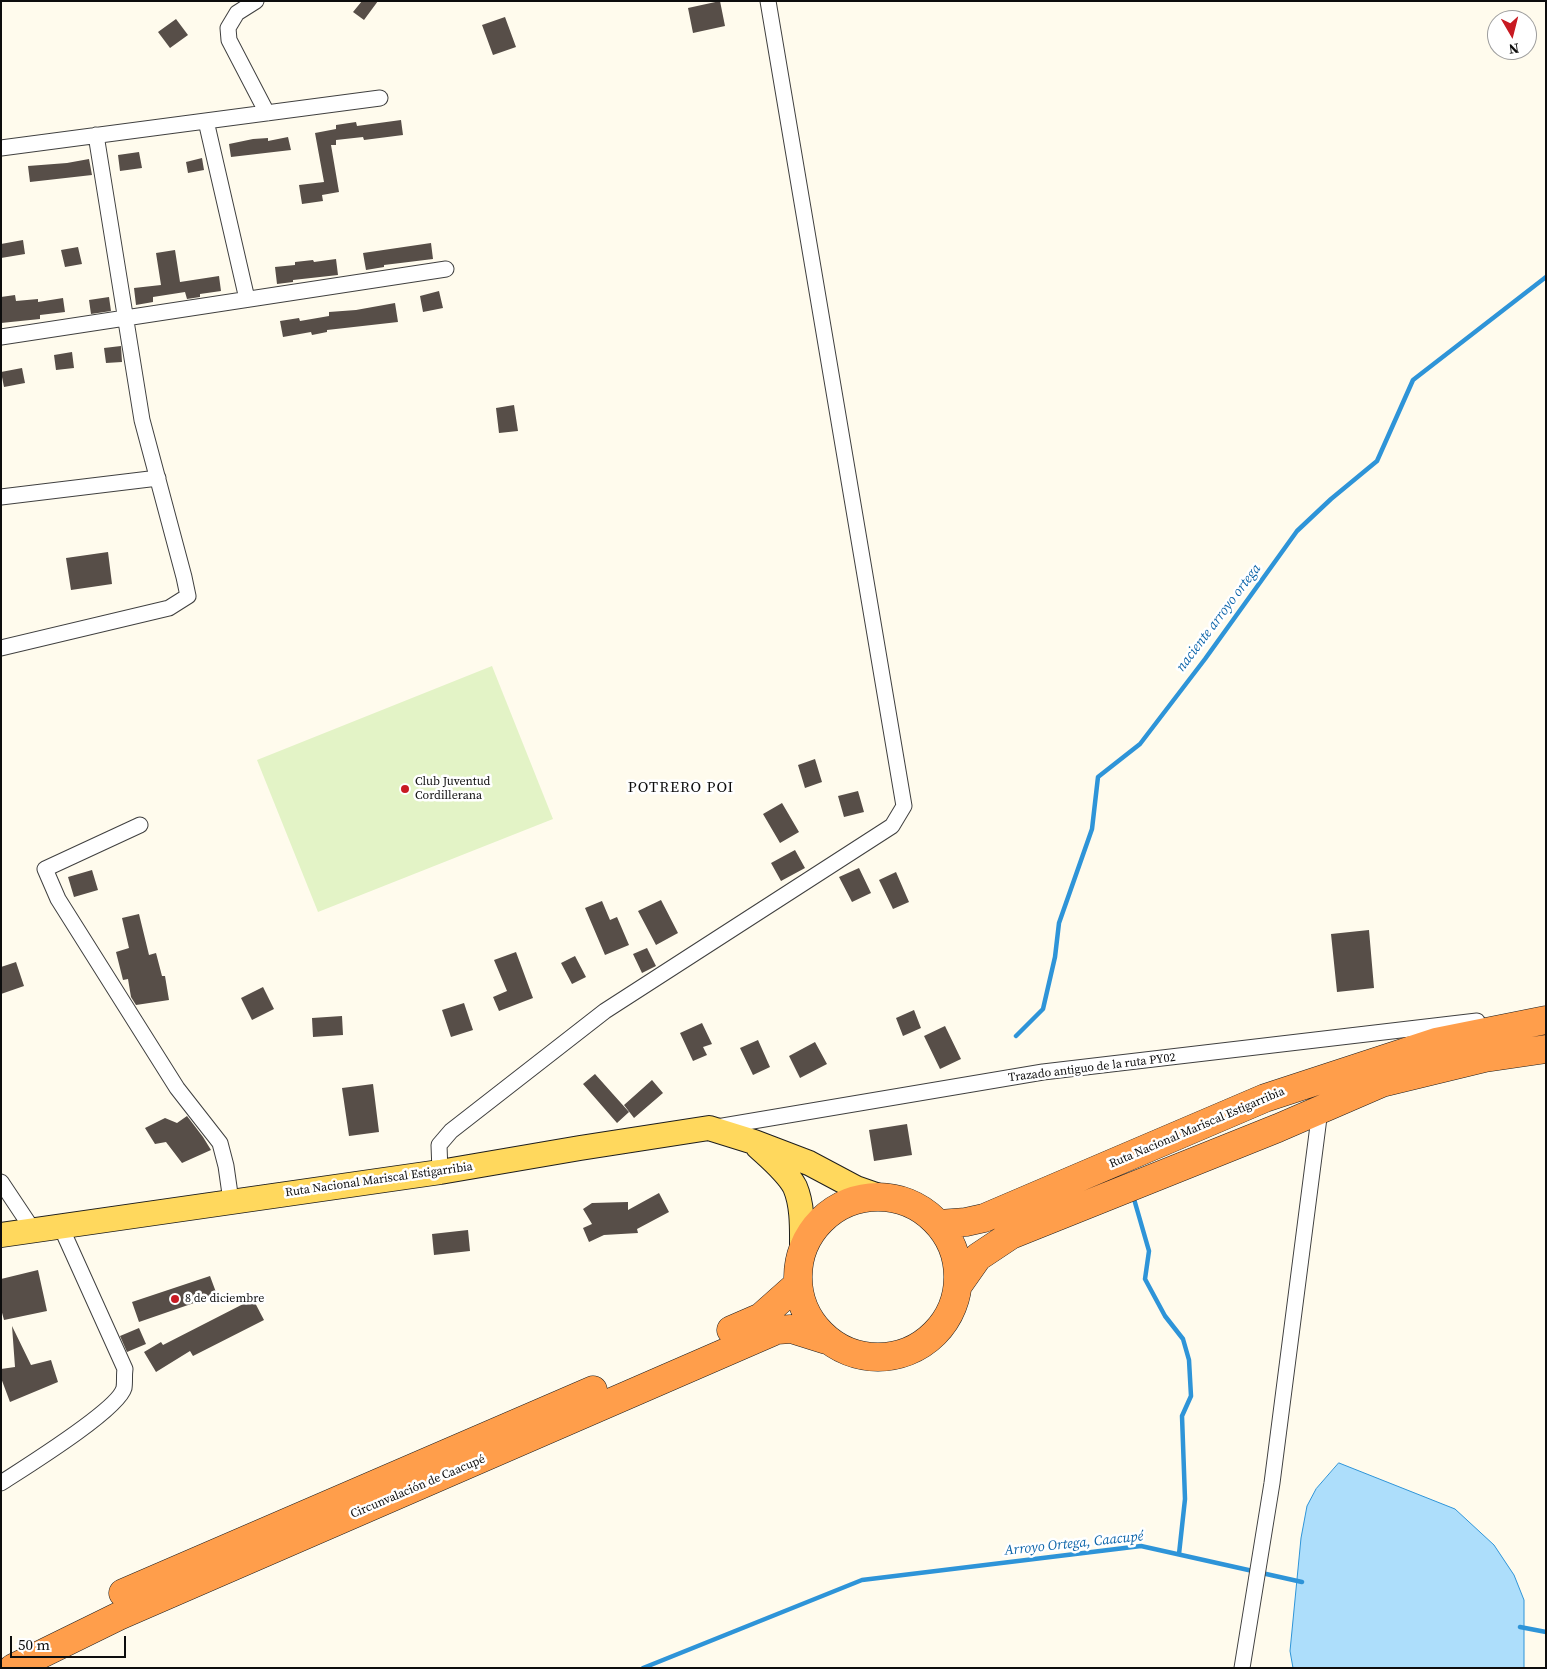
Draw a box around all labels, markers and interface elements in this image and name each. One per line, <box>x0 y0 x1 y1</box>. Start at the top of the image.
north arrow <box>1487 10 1537 60</box>
text: N <box>1508 38 1520 59</box>
water label: naciente arroyo ortega <box>1173 561 1265 675</box>
place label: Club Juventud Cordillerana <box>415 775 490 803</box>
district label: POTRERO POI <box>626 779 736 797</box>
marker: Club Juventud Cordillerana <box>399 783 411 795</box>
street label: Trazado antiguo de la ruta PY02 <box>1008 1051 1176 1085</box>
street label: Ruta Nacional Mariscal Estigarribia <box>1107 1084 1287 1172</box>
street label: Ruta Nacional Mariscal Estigarribia <box>284 1160 474 1200</box>
place label: 8 de diciembre <box>185 1292 264 1306</box>
marker: 8 de diciembre <box>169 1293 181 1305</box>
street label: Circunvalación de Caacupé <box>349 1452 487 1522</box>
water label: Arroyo Ortega, Caacupé <box>1004 1528 1144 1560</box>
scale bar <box>12 1626 129 1658</box>
text: 50 m <box>18 1634 50 1655</box>

